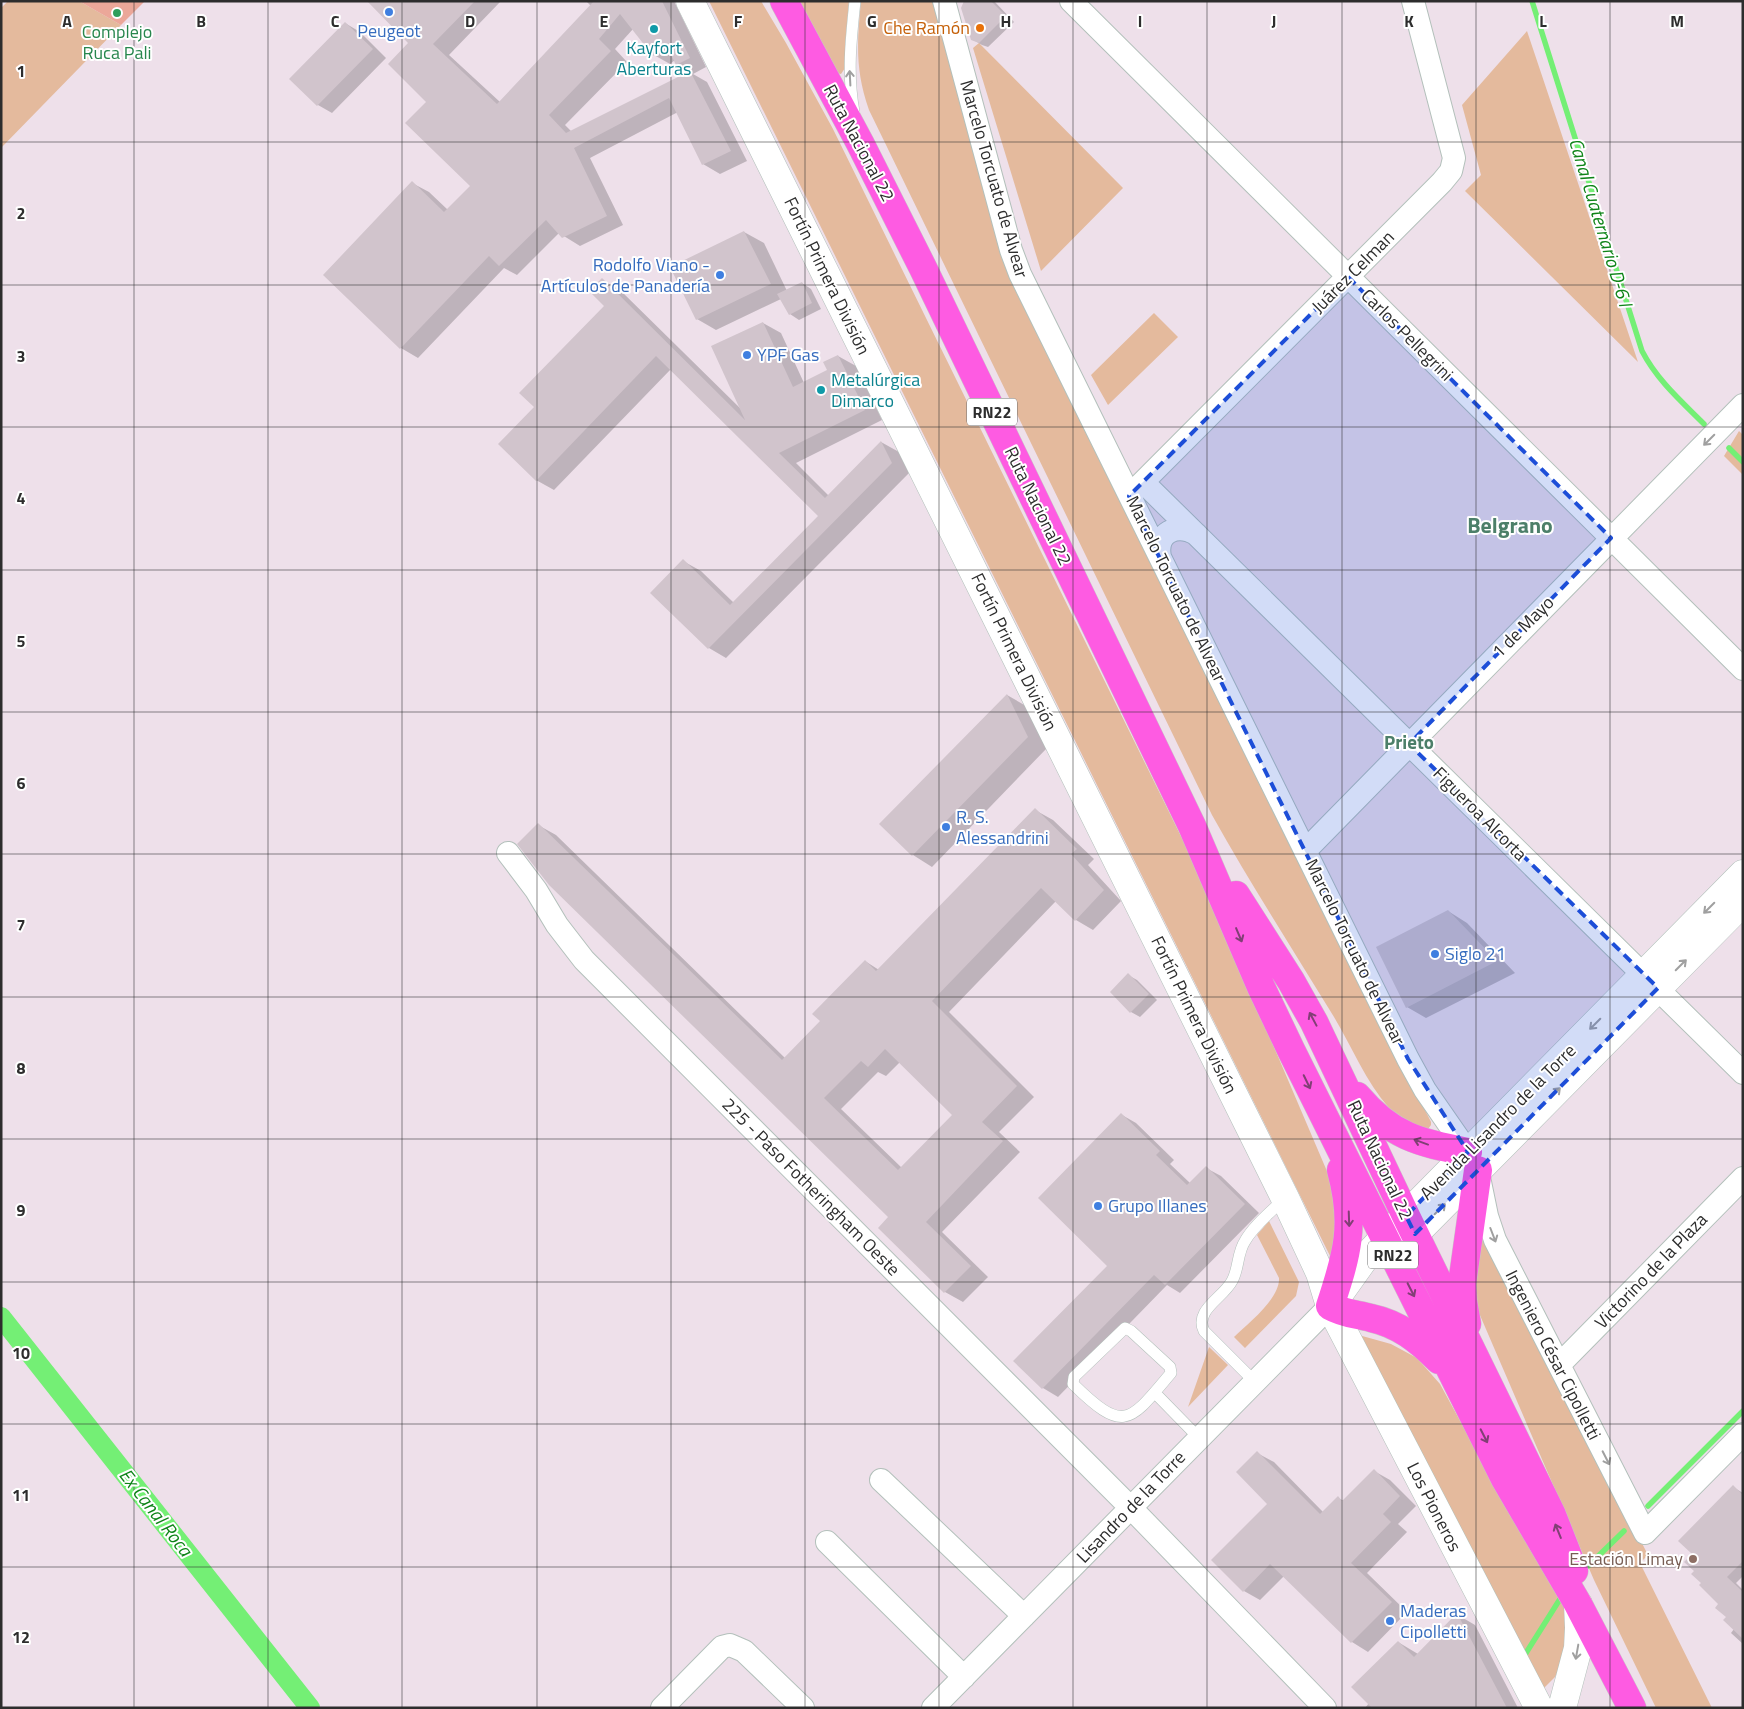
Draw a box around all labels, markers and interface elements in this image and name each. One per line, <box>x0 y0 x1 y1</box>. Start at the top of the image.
marker: Peugeot <box>383 6 395 18</box>
marker: Complejo Ruca Pali <box>111 7 123 19</box>
text: A <box>62 9 72 33</box>
text: B <box>196 9 206 33</box>
text: C <box>331 9 340 33</box>
text: D <box>465 9 475 33</box>
text: E <box>600 9 609 33</box>
text: F <box>734 9 743 33</box>
text: G <box>867 9 877 33</box>
text: H <box>1001 9 1011 33</box>
text: I <box>1138 9 1142 33</box>
text: J <box>1272 9 1276 33</box>
text: K <box>1404 9 1414 33</box>
text: L <box>1539 9 1547 33</box>
text: M <box>1670 9 1684 33</box>
place label: Che Ramón <box>883 14 970 41</box>
place label: Peugeot <box>357 17 421 44</box>
place label: Complejo Ruca Pali <box>82 18 152 66</box>
marker: Che Ramón <box>974 22 986 34</box>
marker: Kayfort Aberturas <box>648 23 660 35</box>
place label: Kayfort Aberturas <box>616 34 692 82</box>
text: 1 <box>17 59 25 83</box>
one-way arrow <box>845 70 854 86</box>
street label: Marcelo Torcuato de Alvear <box>953 77 1036 281</box>
street label: Ruta Nacional 22 <box>817 79 902 206</box>
water label: Canal Cuaternario D-6 I <box>1562 134 1641 311</box>
street label: Fortín Primera División <box>777 192 877 359</box>
text: 2 <box>17 201 25 225</box>
street label: Juárez Celman <box>1305 224 1400 319</box>
place label: Rodolfo Viano - Artículos de Panadería <box>541 251 710 299</box>
marker: Rodolfo Viano - Artículos de Panadería <box>714 269 726 281</box>
street label: Carlos Pellegrini <box>1355 282 1460 387</box>
place label: YPF Gas <box>757 341 819 368</box>
text: 3 <box>17 344 25 368</box>
marker: YPF Gas <box>741 349 753 361</box>
place label: Metalúrgica Dimarco <box>831 366 920 414</box>
marker: Metalúrgica Dimarco <box>815 384 827 396</box>
road number: RN22 <box>967 398 1017 426</box>
one-way arrow <box>1703 433 1715 445</box>
street label: Ruta Nacional 22 <box>998 442 1079 570</box>
text: 4 <box>17 486 26 510</box>
street label: Marcelo Torcuato de Alvear <box>1119 491 1233 687</box>
district label: Belgrano <box>1467 508 1553 542</box>
street label: Fortín Primera División <box>964 568 1064 735</box>
street label: 1 de Mayo <box>1485 589 1560 664</box>
text: 5 <box>17 629 26 653</box>
district label: Prieto <box>1384 727 1434 756</box>
street label: Figueroa Alcorta <box>1427 760 1534 867</box>
text: 6 <box>17 771 26 795</box>
place label: R. S. Alessandrini <box>956 803 1049 851</box>
marker: R. S. Alessandrini <box>940 821 952 833</box>
street label: Marcelo Torcuato de Alvear <box>1298 854 1412 1050</box>
one-way arrow <box>1703 902 1715 914</box>
text: 7 <box>17 913 25 937</box>
one-way arrow <box>1234 927 1244 942</box>
street label: Fortín Primera División <box>1144 931 1244 1098</box>
place label: Siglo 21 <box>1445 940 1506 967</box>
marker: Siglo 21 <box>1429 948 1441 960</box>
one-way arrow <box>1675 958 1687 971</box>
one-way arrow <box>1308 1012 1317 1027</box>
one-way arrow <box>1588 1018 1601 1030</box>
street label: Avenida Lisandro de la Torre <box>1413 1037 1582 1206</box>
text: 8 <box>17 1056 26 1080</box>
one-way arrow <box>1303 1074 1312 1089</box>
one-way arrow <box>1548 1087 1561 1099</box>
street label: 225 - Paso Fotheringham Oeste <box>716 1091 907 1282</box>
street label: Ruta Nacional 22 <box>1341 1095 1420 1224</box>
one-way arrow <box>1414 1137 1429 1146</box>
place label: Grupo Illanes <box>1108 1192 1207 1219</box>
text: 9 <box>17 1198 26 1222</box>
marker: Grupo Illanes <box>1092 1200 1104 1212</box>
one-way arrow <box>1434 1203 1446 1215</box>
street label: Victorino de la Plaza <box>1588 1207 1713 1335</box>
one-way arrow <box>1344 1211 1353 1227</box>
one-way arrow <box>1489 1227 1498 1242</box>
road number: RN22 <box>1368 1242 1418 1268</box>
street label: Ingeniero César Cipolletti <box>1499 1265 1608 1444</box>
one-way arrow <box>1407 1282 1416 1297</box>
text: 10 <box>12 1341 30 1365</box>
one-way arrow <box>1479 1428 1489 1443</box>
street label: Lisandro de la Torre <box>1070 1444 1191 1569</box>
one-way arrow <box>1601 1450 1611 1465</box>
street label: Los Pioneros <box>1400 1457 1469 1556</box>
water label: Ex Canal Roca <box>113 1461 201 1563</box>
text: 11 <box>12 1483 30 1507</box>
one-way arrow <box>1553 1524 1562 1539</box>
place label: Estación Limay <box>1569 1545 1683 1572</box>
marker: Estación Limay <box>1687 1553 1699 1565</box>
place label: Maderas Cipolletti <box>1400 1597 1467 1645</box>
marker: Maderas Cipolletti <box>1384 1615 1396 1627</box>
text: 12 <box>12 1625 30 1649</box>
one-way arrow <box>1571 1644 1581 1660</box>

